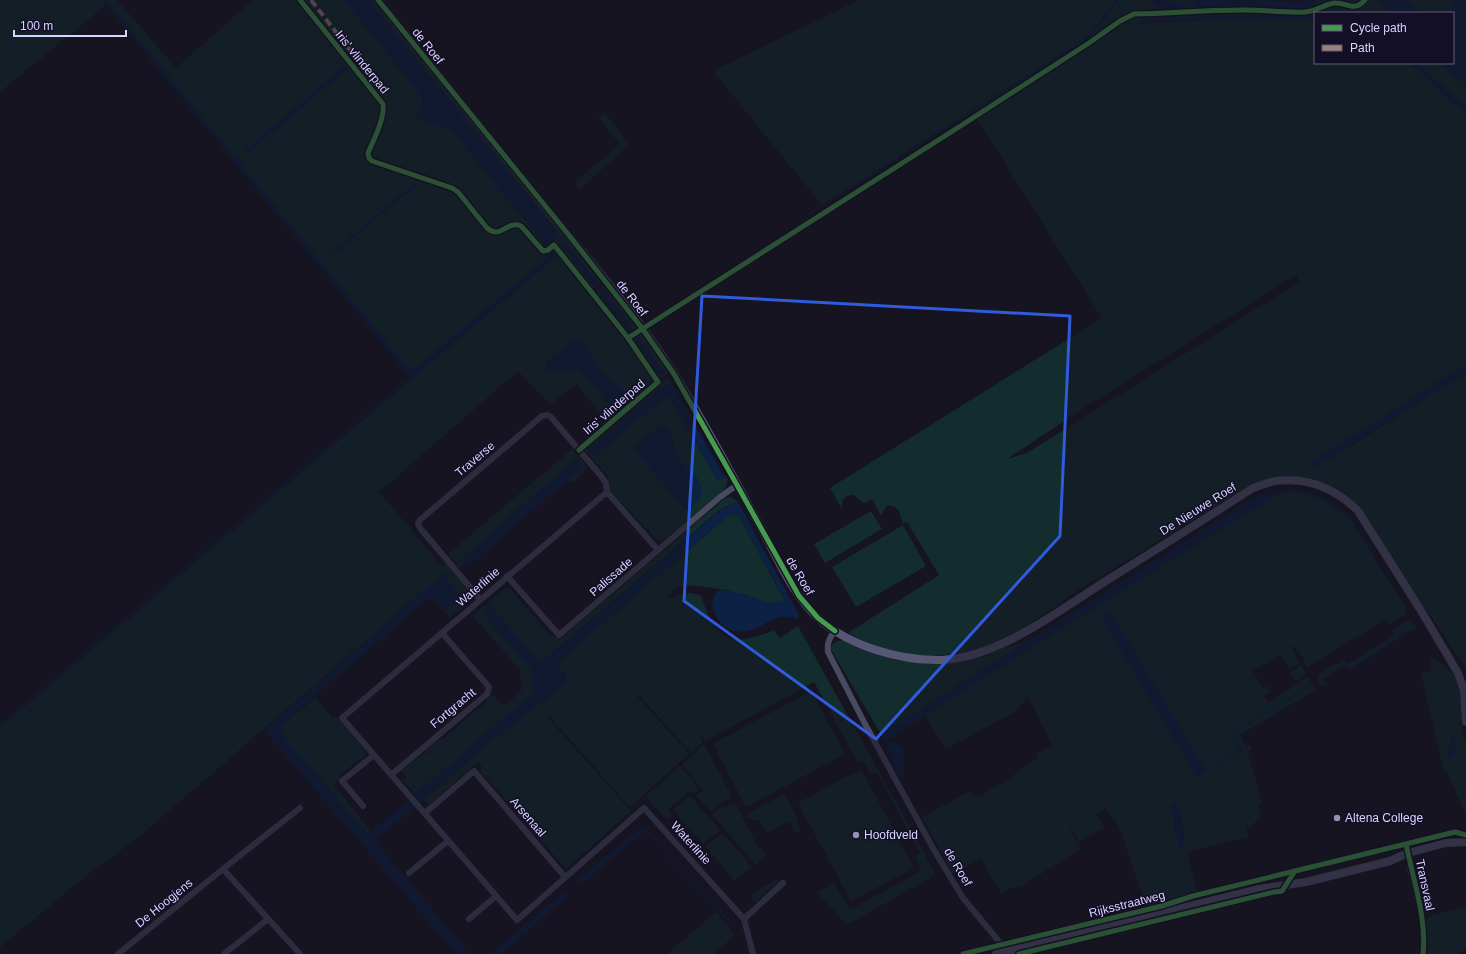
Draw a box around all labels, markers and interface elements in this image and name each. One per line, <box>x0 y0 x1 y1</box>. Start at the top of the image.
scale bar <box>14 12 126 38</box>
legend <box>1314 12 1454 64</box>
text: 100 m <box>20 19 53 33</box>
text: Cycle path <box>1350 21 1407 35</box>
street label: de Roef <box>409 25 447 67</box>
street label: Iris' vlinderpad <box>332 28 392 96</box>
text: Path <box>1350 41 1375 55</box>
street label: de Roef <box>614 277 651 319</box>
street label: Iris' vlinderpad <box>580 376 648 438</box>
street label: Traverse <box>453 438 498 479</box>
street label: De Nieuwe Roef <box>1157 480 1239 538</box>
street label: Palissade <box>587 554 635 599</box>
street label: de Roef <box>783 554 817 598</box>
street label: Waterlinie <box>453 564 503 610</box>
street label: Fortgracht <box>428 685 479 731</box>
street label: Arsenaal <box>507 795 549 839</box>
place label: Altena College <box>1345 811 1423 825</box>
marker: Altena College <box>1332 813 1342 823</box>
street label: Waterlinie <box>668 819 714 868</box>
place label: Hoofdveld <box>864 828 918 842</box>
marker: Hoofdveld <box>851 830 861 840</box>
street label: de Roef <box>941 845 975 889</box>
street label: Transvaal <box>1413 858 1437 912</box>
street label: De Hoogjens <box>133 876 195 930</box>
street label: Rijksstraatweg <box>1087 888 1167 920</box>

